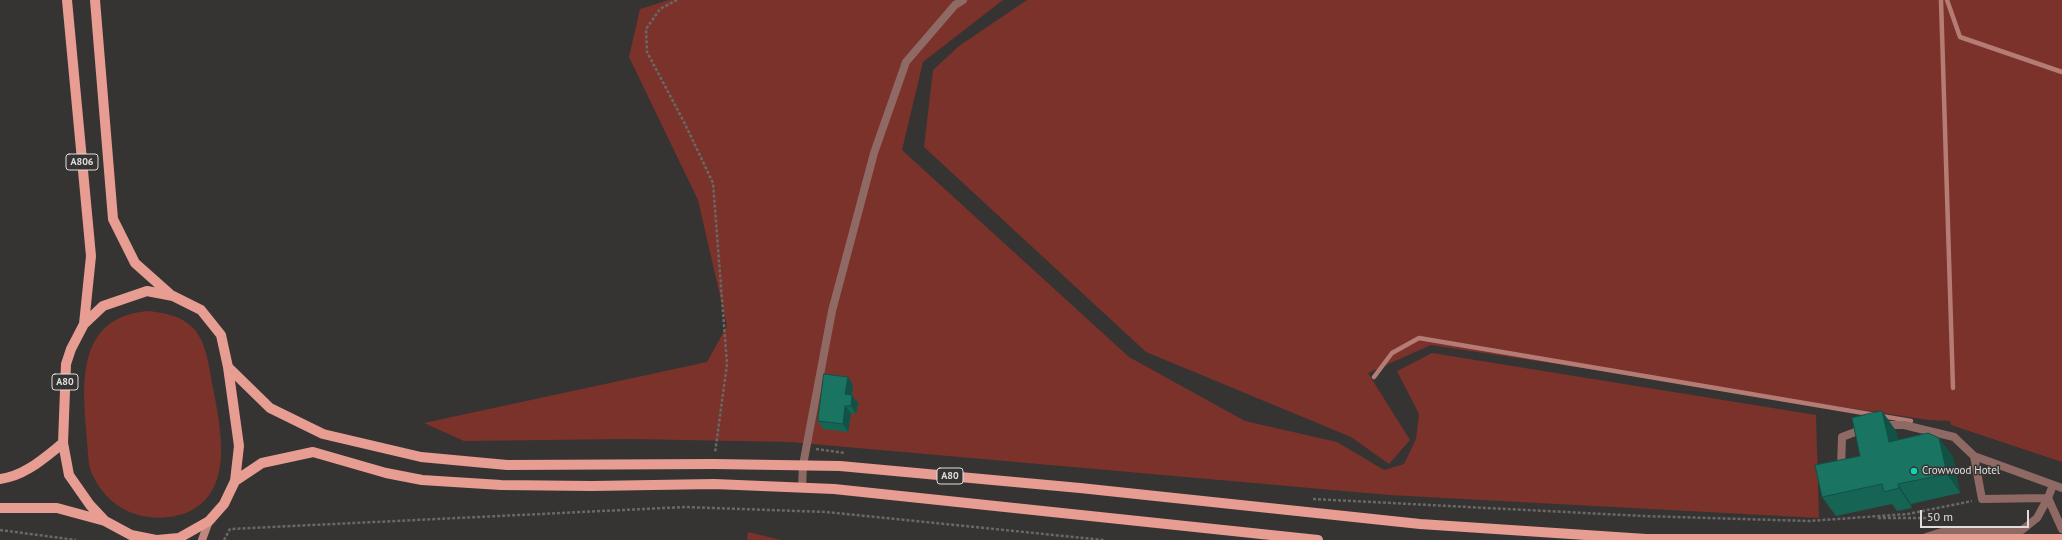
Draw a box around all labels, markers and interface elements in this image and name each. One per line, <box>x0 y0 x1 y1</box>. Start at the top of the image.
road number: A806 <box>66 154 98 170</box>
road number: A80 <box>52 374 78 390</box>
place label: Crowwood Hotel <box>1922 464 2000 478</box>
marker: Crowwood Hotel <box>1909 466 1919 476</box>
road number: A80 <box>937 468 963 484</box>
scale bar <box>1922 502 2031 528</box>
text: 50 m <box>1927 509 1953 524</box>

